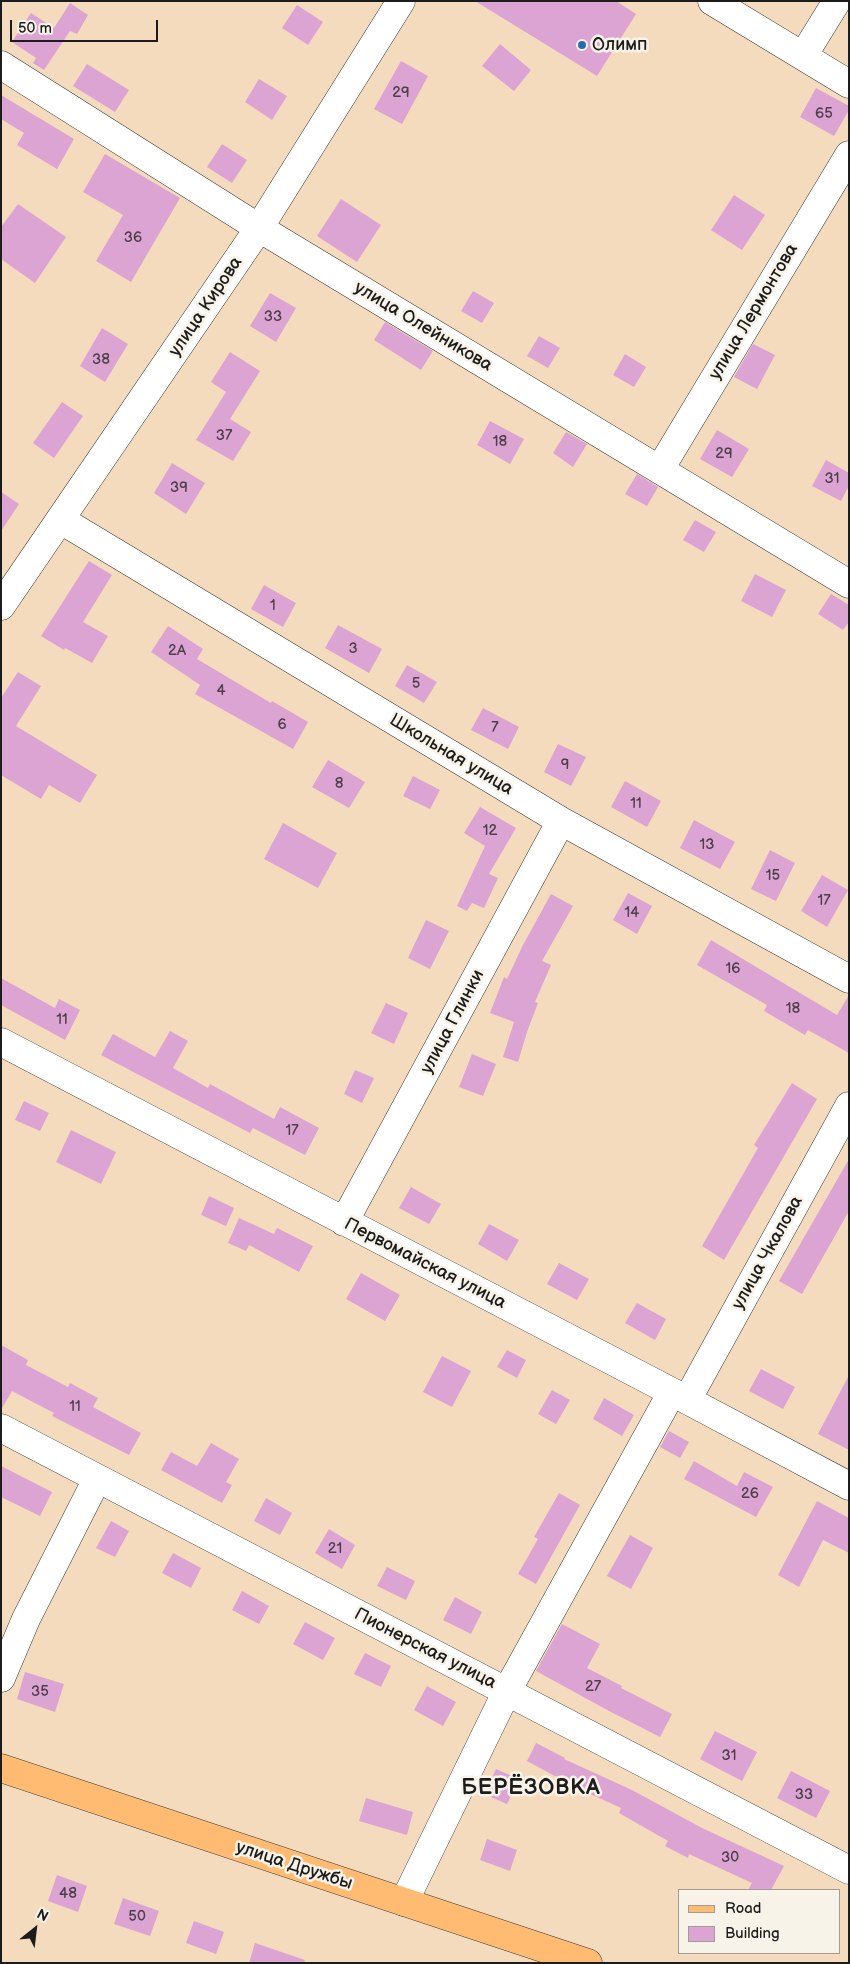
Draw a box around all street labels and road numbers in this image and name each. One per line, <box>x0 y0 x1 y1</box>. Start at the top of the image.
street label: улица Лермонтова <box>705 240 803 384</box>
street label: улица Кирова <box>165 253 247 361</box>
street label: улица Олейникова <box>350 277 496 377</box>
street label: Школьная улица <box>385 710 517 800</box>
street label: улица Глинки <box>417 966 489 1078</box>
street label: улица Чкалова <box>728 1193 808 1313</box>
street label: Первомайская улица <box>341 1214 509 1314</box>
street label: Пионерская улица <box>350 1604 500 1694</box>
street label: улица Дружбы <box>233 1837 355 1895</box>

